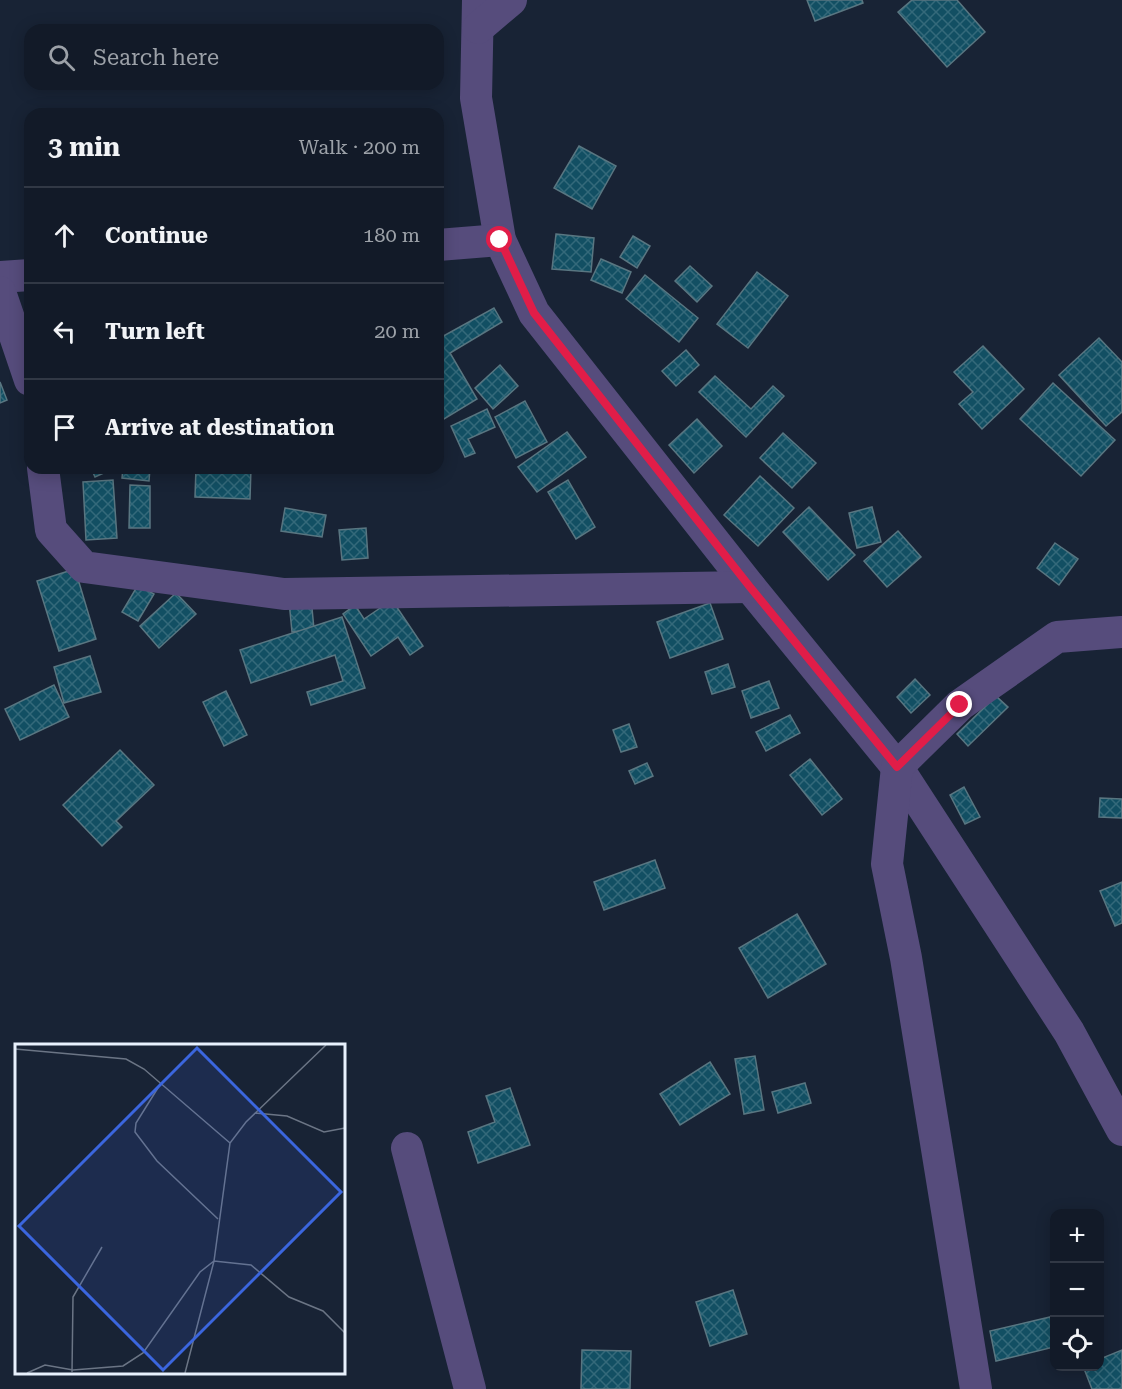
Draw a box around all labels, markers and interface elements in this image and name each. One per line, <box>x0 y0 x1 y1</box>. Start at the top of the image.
search box <box>24 24 444 90</box>
icon: search <box>45 41 78 74</box>
text: Search here <box>93 45 219 70</box>
text: 3 min <box>48 132 120 162</box>
text: Walk · 200 m <box>299 135 420 159</box>
icon: ahead <box>48 219 81 252</box>
text: Continue <box>105 223 208 248</box>
text: 180 m <box>363 223 420 247</box>
route start <box>486 226 512 252</box>
icon: left <box>48 315 81 348</box>
text: Turn left <box>105 319 205 344</box>
text: 20 m <box>374 319 420 343</box>
icon: arrive <box>48 411 81 444</box>
text: Arrive at destination <box>105 415 334 440</box>
route end <box>946 691 972 717</box>
inset map <box>15 1044 345 1374</box>
map controls <box>1050 1209 1104 1371</box>
button: + <box>1050 1209 1104 1263</box>
button: − <box>1050 1263 1104 1317</box>
button: locate <box>1050 1317 1104 1371</box>

